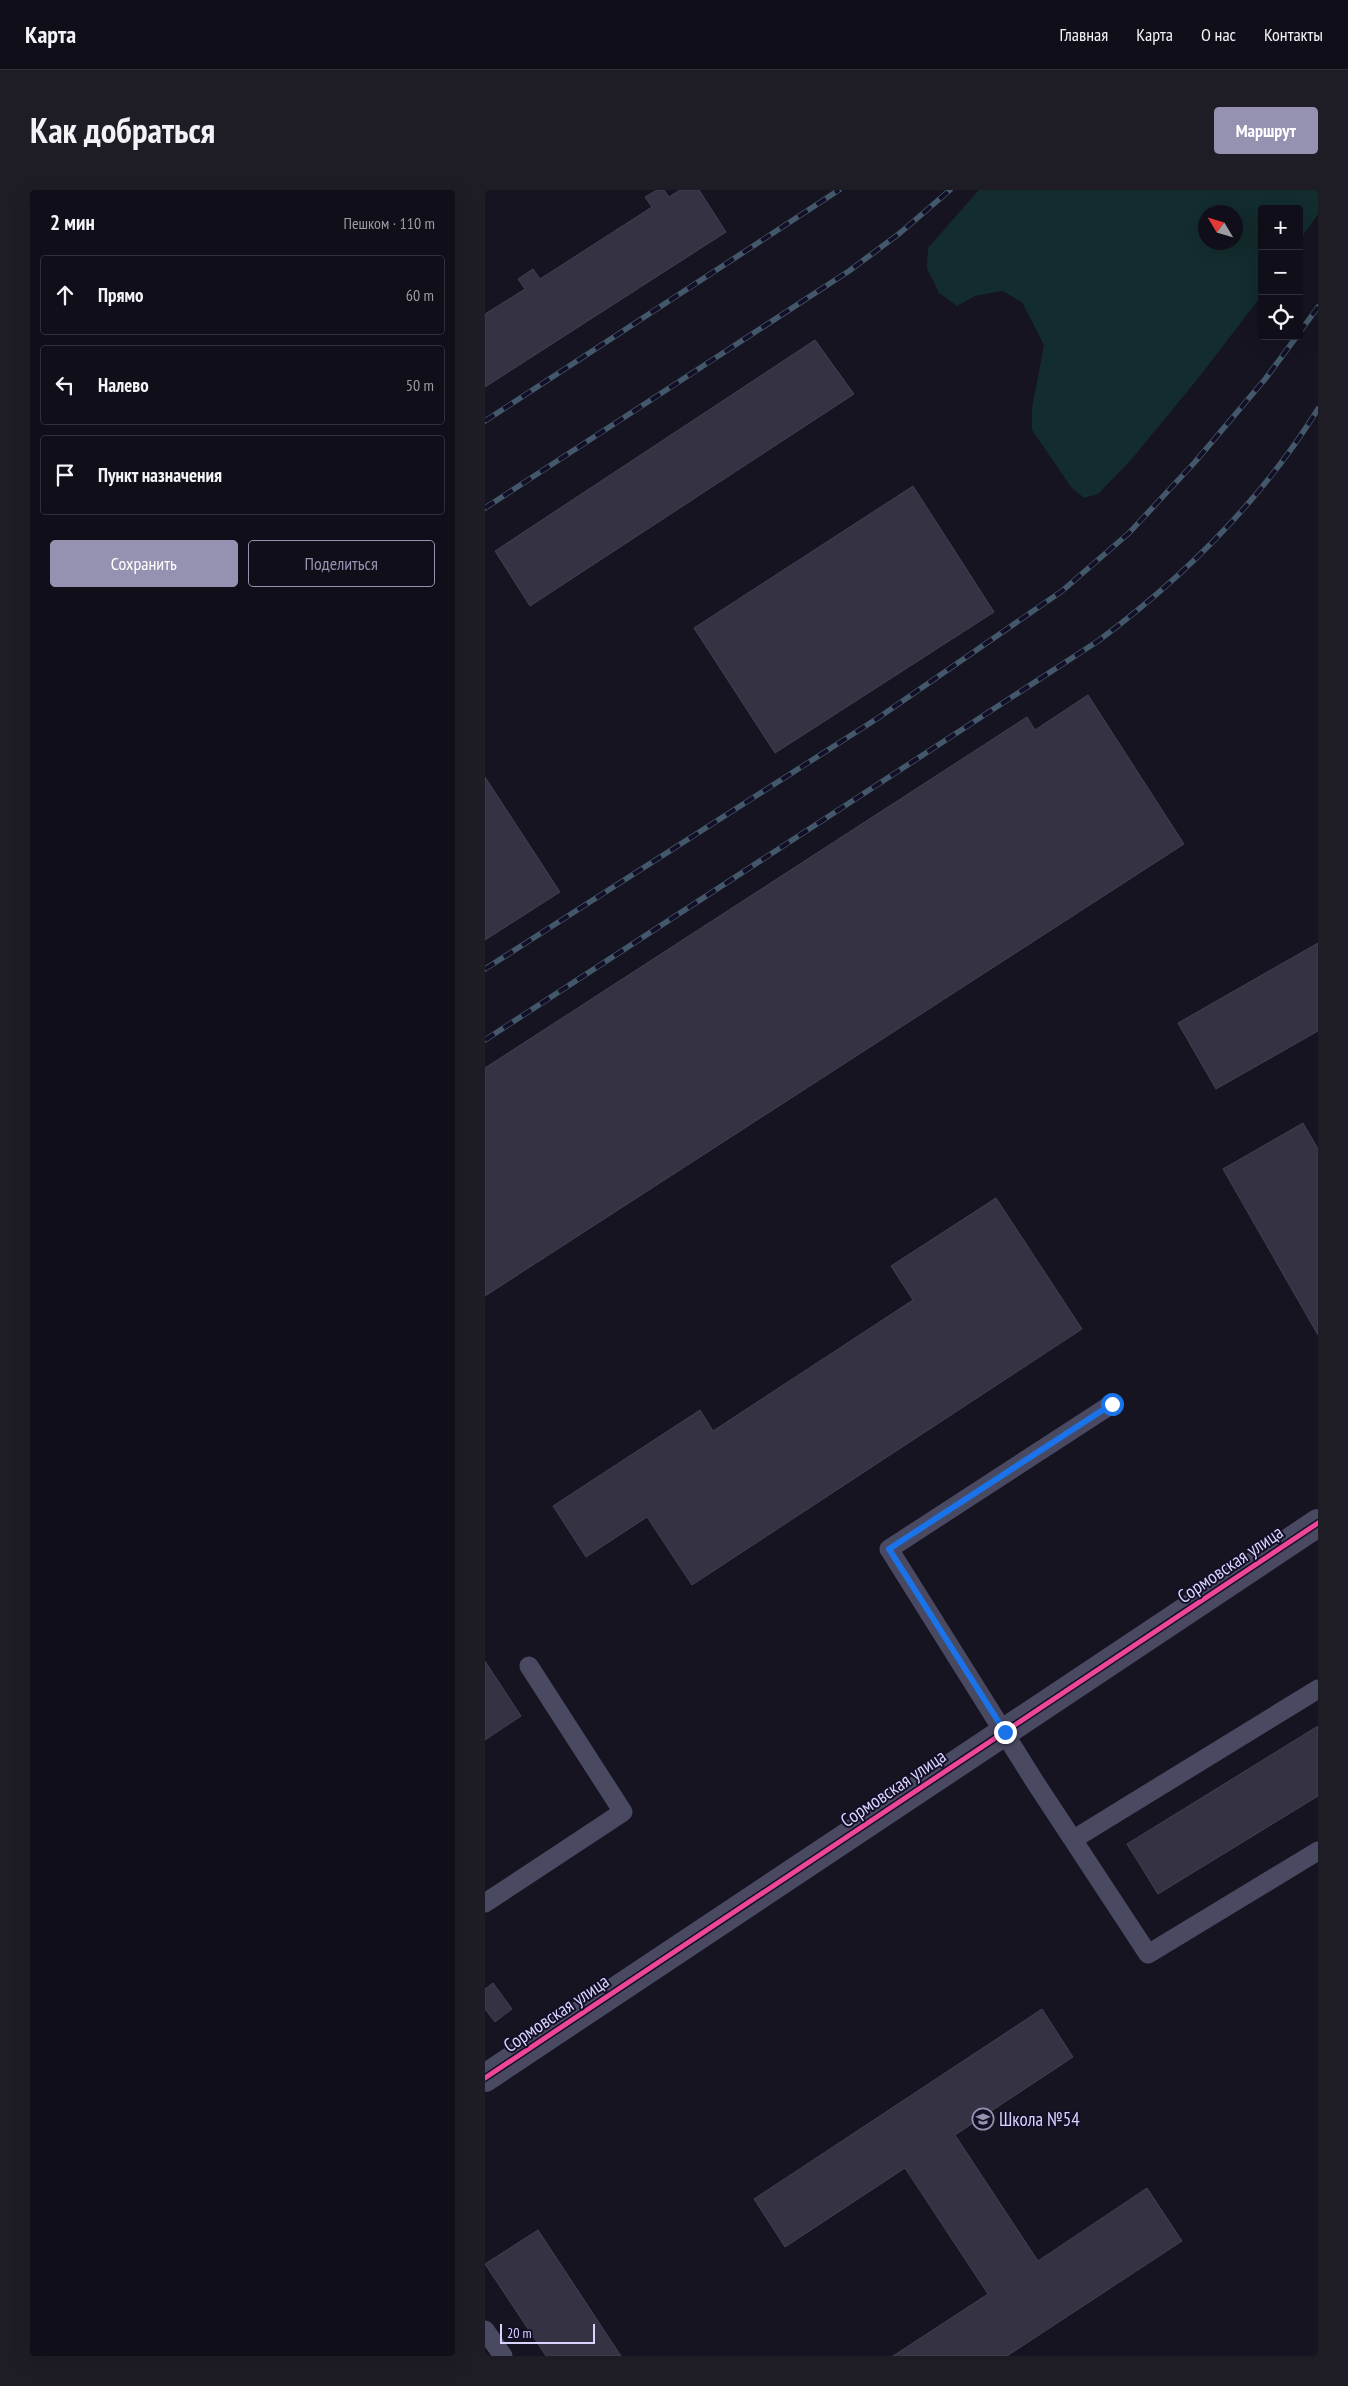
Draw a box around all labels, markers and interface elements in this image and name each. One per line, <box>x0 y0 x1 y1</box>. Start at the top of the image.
text: Карта <box>25 19 76 50</box>
text: Главная <box>1060 23 1108 46</box>
text: Карта <box>1136 23 1173 46</box>
text: О нас <box>1201 23 1236 46</box>
text: Контакты <box>1264 23 1323 46</box>
text: Как добраться <box>30 107 215 153</box>
button: Маршрут <box>1214 107 1318 154</box>
north arrow <box>1198 205 1243 250</box>
map controls <box>1258 205 1303 340</box>
button: + <box>1258 205 1303 250</box>
text: 2 мин <box>50 209 95 236</box>
text: Пешком · 110 m <box>344 213 435 233</box>
button: − <box>1258 250 1303 295</box>
icon: ahead <box>51 281 79 309</box>
text: Прямо <box>98 283 143 307</box>
text: 60 m <box>406 285 434 305</box>
button: locate <box>1258 295 1303 340</box>
icon: left <box>51 371 79 399</box>
text: Налево <box>98 373 149 397</box>
text: 50 m <box>406 375 434 395</box>
icon: arrive <box>51 461 79 489</box>
text: Пункт назначения <box>98 463 222 487</box>
button: Сохранить <box>50 540 238 587</box>
button: Поделиться <box>248 540 435 587</box>
route start <box>1101 1393 1124 1416</box>
street label: Сормовская улица <box>1173 1520 1287 1608</box>
route end <box>994 1721 1017 1744</box>
street label: Сормовская улица <box>836 1744 950 1832</box>
street label: Сормовская улица <box>499 1969 613 2057</box>
school or university icon: Школа №54 <box>971 2107 995 2131</box>
place label: Школа №54 <box>999 2107 1080 2131</box>
scale bar <box>500 2321 595 2344</box>
text: 20 m <box>507 2324 532 2342</box>

